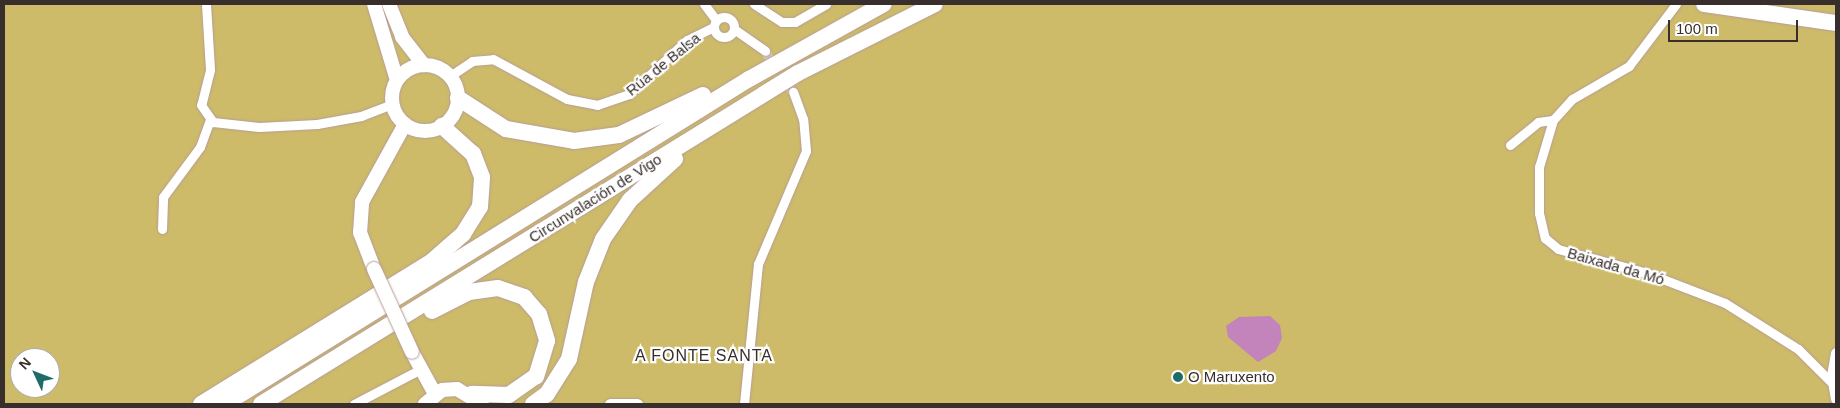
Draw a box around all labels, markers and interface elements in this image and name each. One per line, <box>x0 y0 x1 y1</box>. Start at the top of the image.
scale bar <box>1670 10 1800 42</box>
text: 100 m <box>1676 20 1718 37</box>
street label: Rúa de Balsa <box>622 29 704 99</box>
street label: Circunvalación de Vigo <box>525 150 665 246</box>
street label: Baixada da Mó <box>1565 244 1667 288</box>
district label: A FONTE SANTA <box>633 346 775 366</box>
north arrow <box>10 348 60 398</box>
text: N <box>15 354 34 373</box>
place label: O Maruxento <box>1188 368 1275 386</box>
marker: O Maruxento <box>1172 371 1184 383</box>

